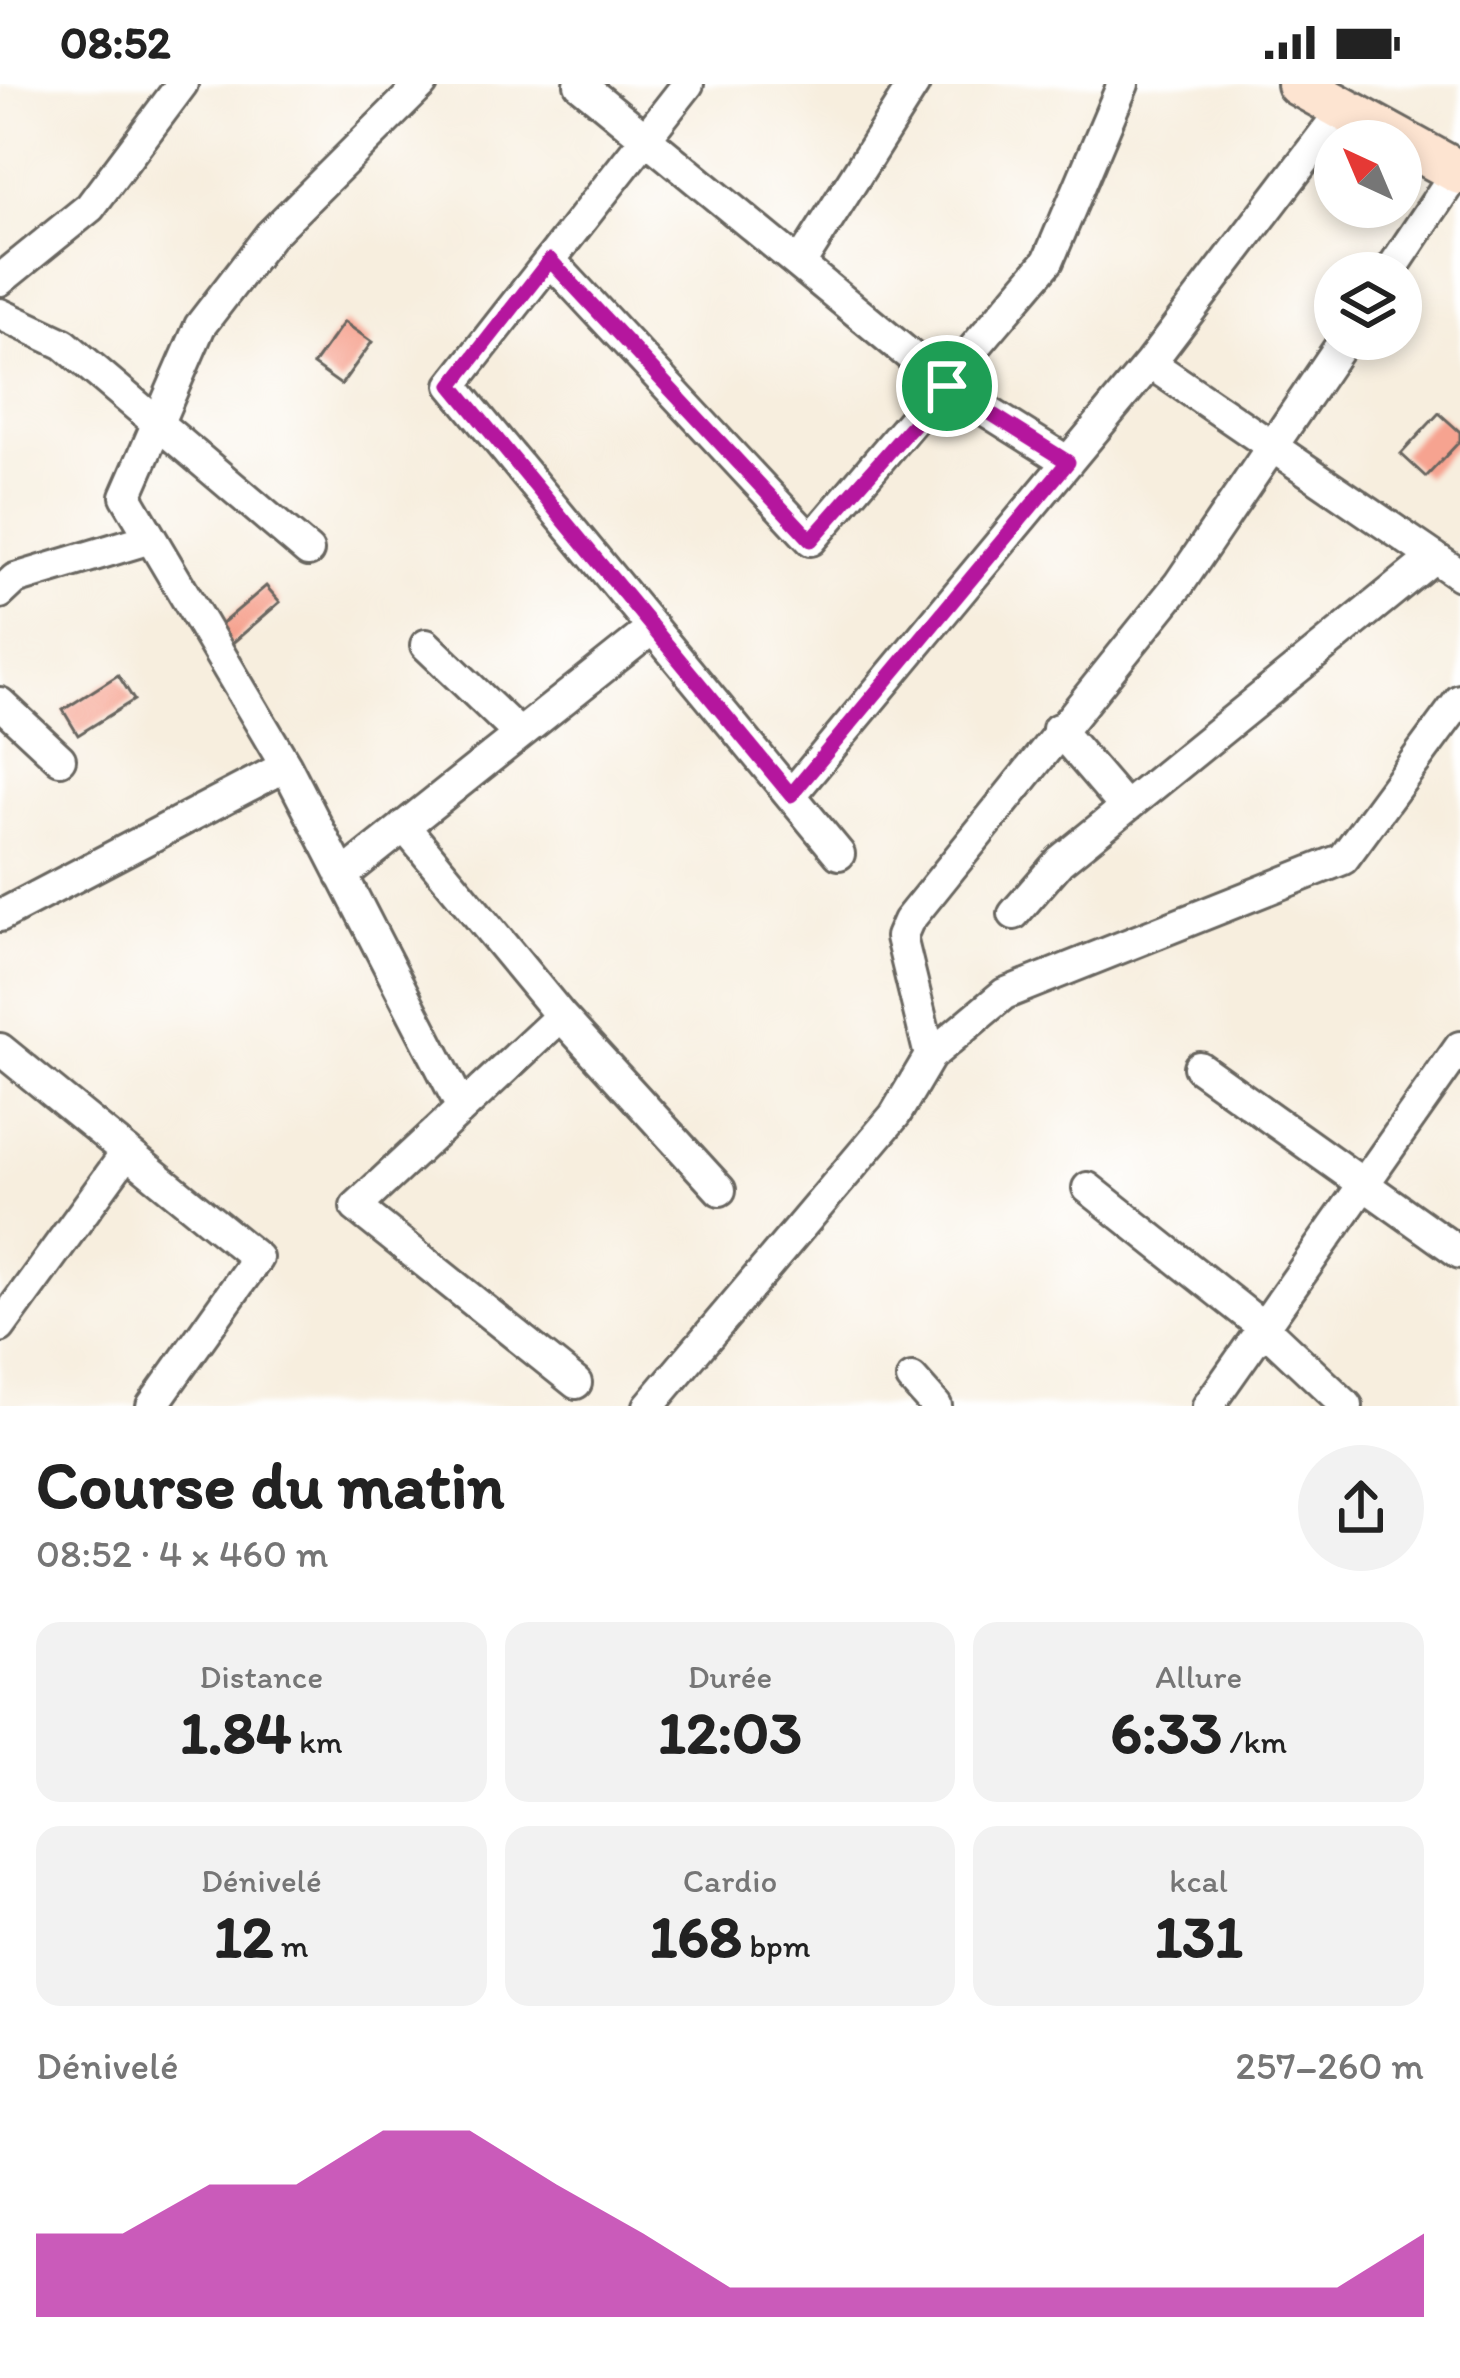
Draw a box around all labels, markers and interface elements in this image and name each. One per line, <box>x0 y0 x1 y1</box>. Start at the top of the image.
text: 08:52 <box>60 15 171 69</box>
north arrow <box>1314 120 1422 228</box>
map controls <box>1314 120 1422 360</box>
button: layers <box>1314 252 1422 360</box>
pin <box>896 335 998 437</box>
icon: arrive <box>914 353 980 419</box>
text: Course du matin <box>36 1445 505 1525</box>
button: share <box>1298 1445 1424 1571</box>
text: 08:52 · 4 × 460 m <box>36 1530 329 1577</box>
text: Distance <box>200 1657 323 1696</box>
text: Durée <box>688 1657 772 1696</box>
text: Allure <box>1155 1657 1242 1696</box>
text: 1.84 <box>180 1696 292 1768</box>
text: 12:03 <box>658 1696 802 1768</box>
text: 6:33 <box>1110 1696 1222 1768</box>
text: km <box>292 1722 343 1761</box>
text: /km <box>1222 1722 1287 1761</box>
text: Dénivelé <box>201 1861 322 1900</box>
text: Cardio <box>683 1861 777 1900</box>
text: kcal <box>1169 1861 1228 1900</box>
text: 12 <box>214 1900 273 1972</box>
text: 168 <box>649 1900 742 1972</box>
text: 131 <box>1154 1900 1243 1972</box>
text: m <box>273 1926 309 1965</box>
text: bpm <box>742 1926 811 1965</box>
text: Dénivelé <box>36 2042 179 2089</box>
text: 257–260 m <box>1235 2042 1424 2089</box>

